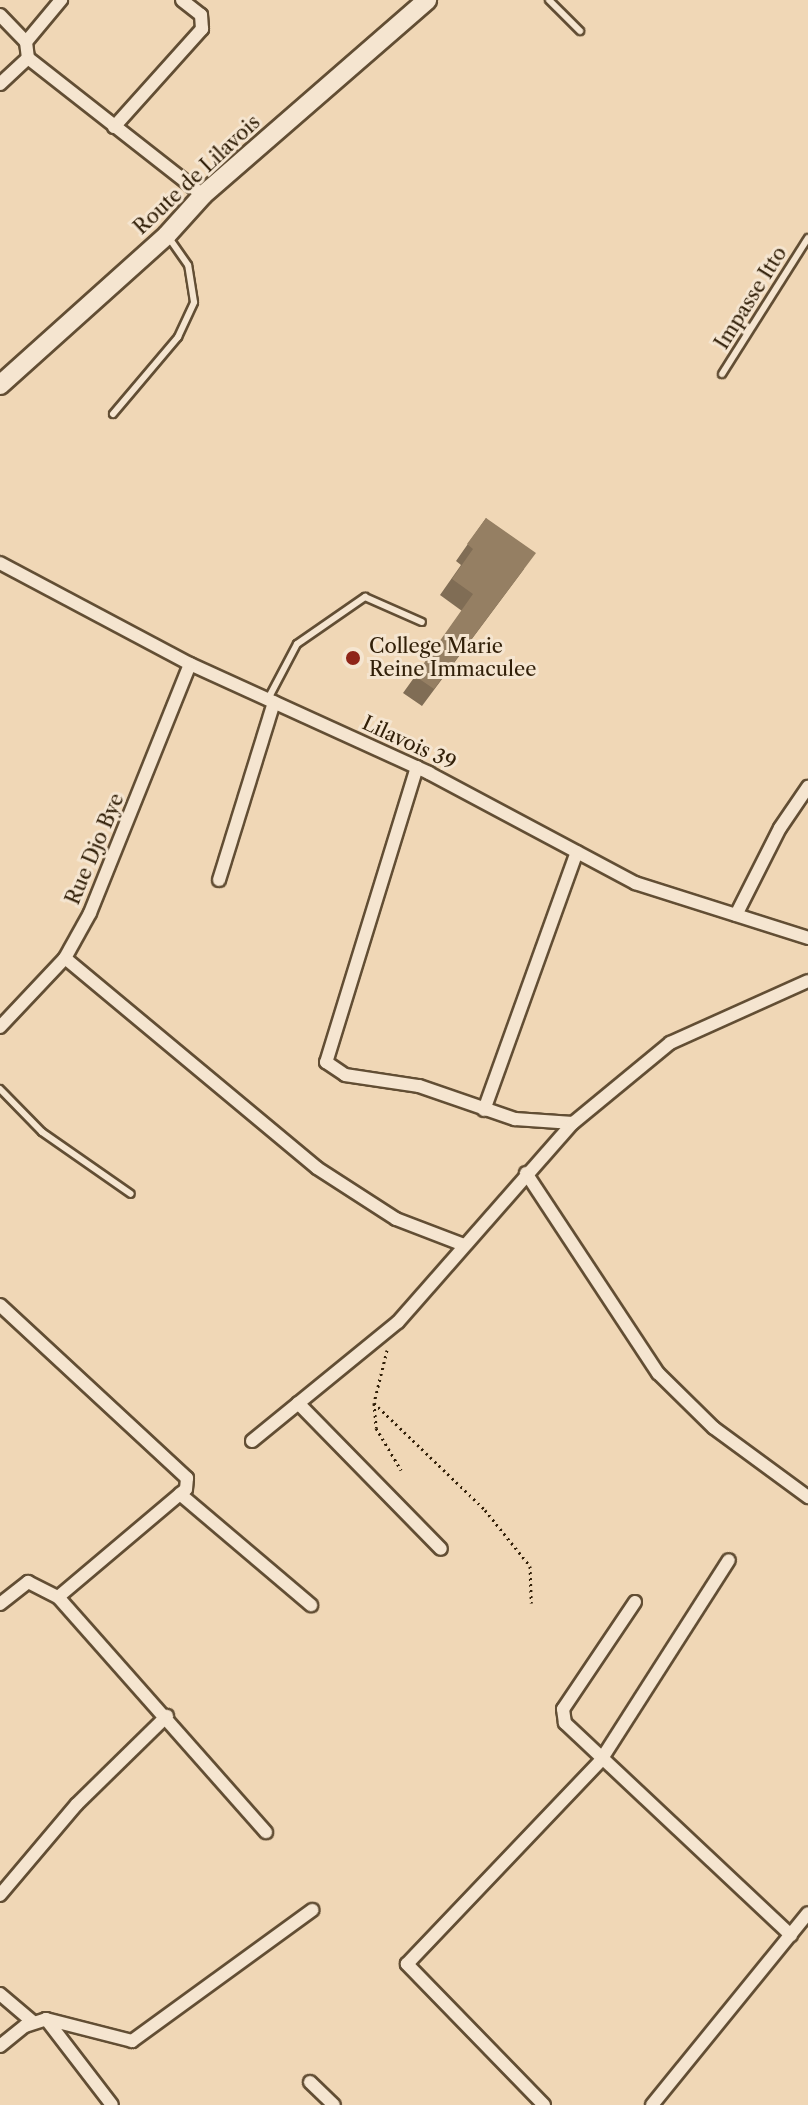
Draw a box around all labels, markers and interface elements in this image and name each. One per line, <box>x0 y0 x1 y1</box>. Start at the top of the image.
street label: Route de Lilavois <box>129 110 265 240</box>
street label: Impasse Itto <box>710 242 792 354</box>
place label: College Marie Reine Immaculee <box>369 634 536 681</box>
marker: College Marie Reine Immaculee <box>344 649 362 667</box>
street label: Lilavois 39 <box>358 711 460 775</box>
street label: Rue Djo Bye <box>61 790 129 908</box>

